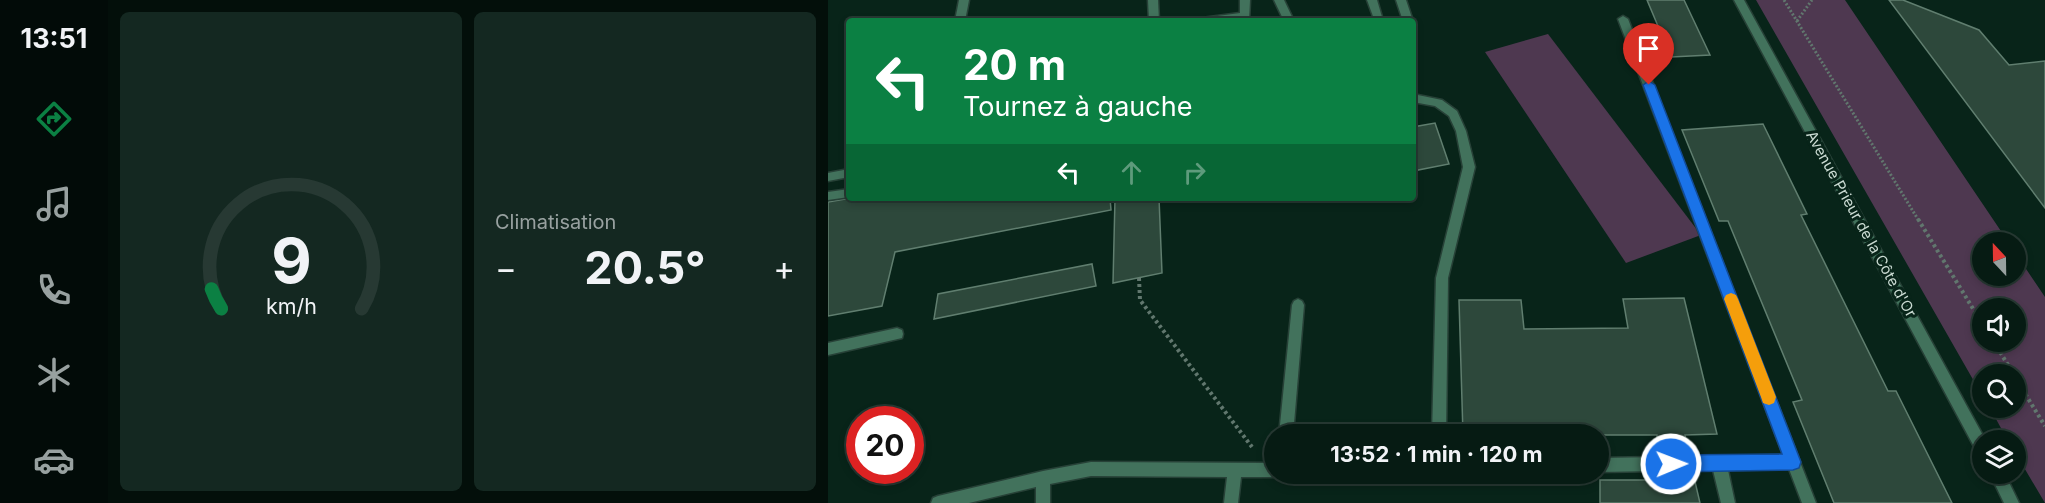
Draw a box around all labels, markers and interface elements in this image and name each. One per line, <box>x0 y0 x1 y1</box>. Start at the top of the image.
text: 13:51 <box>21 22 88 55</box>
pin <box>1623 23 1674 85</box>
icon: arrive <box>1632 32 1665 65</box>
text: 20 m <box>963 39 1066 90</box>
icon: left <box>864 42 942 120</box>
text: Tournez à gauche <box>963 90 1192 123</box>
icon: directions <box>33 98 75 140</box>
street label: Avenue Prieur de la Côte d'Or <box>1802 127 1921 321</box>
icon: left <box>1052 156 1085 189</box>
icon: ahead <box>1115 156 1148 189</box>
icon: right <box>1178 156 1211 189</box>
icon: music <box>33 183 75 225</box>
text: Climatisation <box>495 210 616 234</box>
text: 9 <box>271 223 311 298</box>
north arrow <box>1972 232 2026 286</box>
map controls <box>1972 232 2026 484</box>
text: 20.5° <box>584 240 706 295</box>
text: − <box>495 248 517 288</box>
text: + <box>773 248 795 288</box>
icon: phone <box>33 269 75 311</box>
text: km/h <box>266 293 316 319</box>
button: sound <box>1972 298 2026 352</box>
icon: climate <box>33 354 75 396</box>
button: search <box>1972 364 2026 418</box>
speed limit sign: 20 <box>846 406 924 484</box>
button: layers <box>1972 430 2026 484</box>
position arrow <box>1639 432 1703 496</box>
icon: car <box>33 439 75 481</box>
text: 13:52 · 1 min · 120 m <box>1330 441 1543 467</box>

